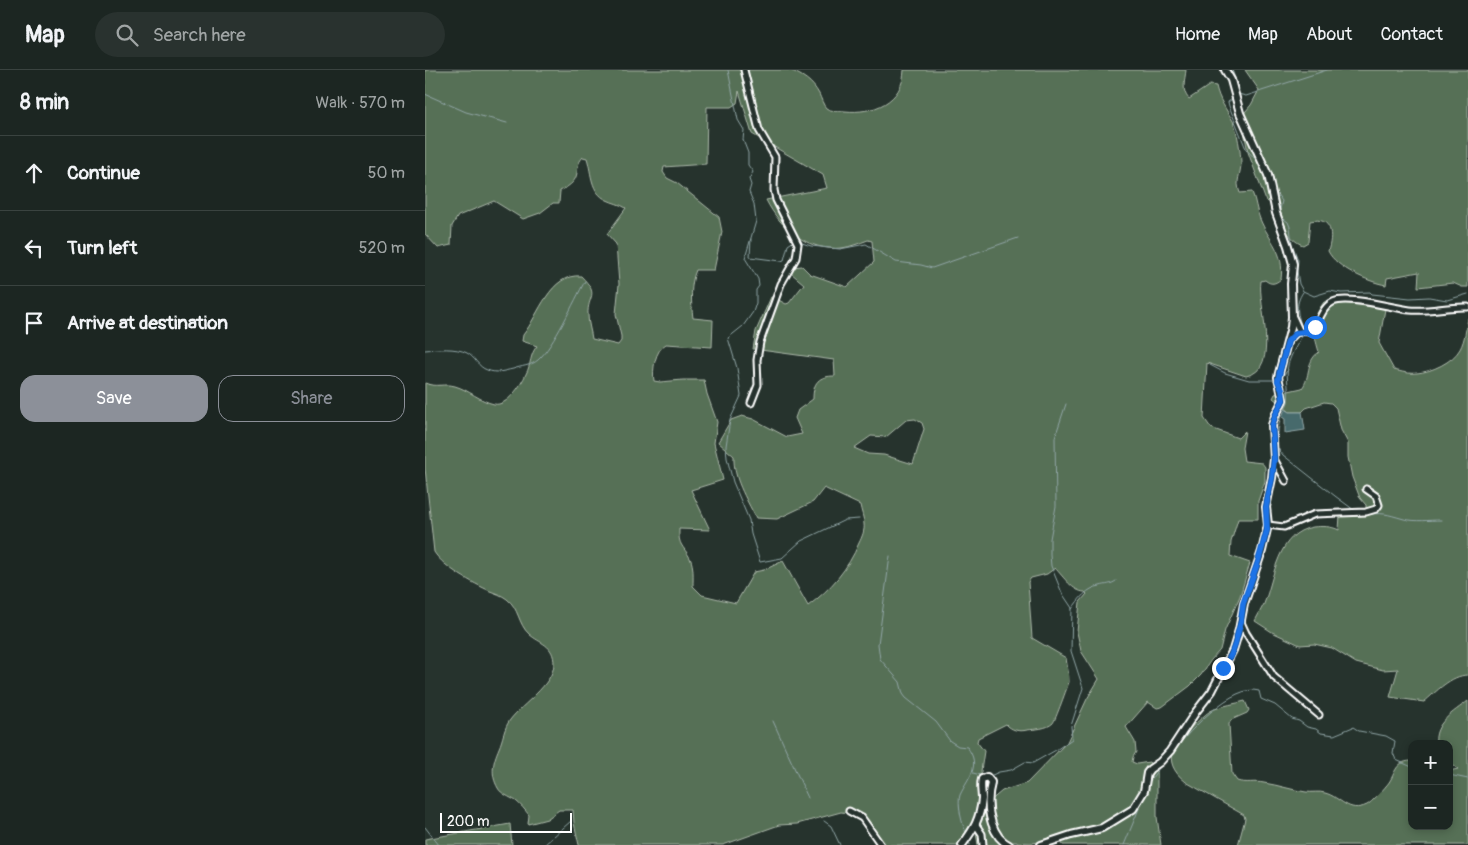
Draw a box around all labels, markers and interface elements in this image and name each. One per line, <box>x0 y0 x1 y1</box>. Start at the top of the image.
search box <box>95 12 445 57</box>
text: Map <box>25 20 65 49</box>
icon: search <box>113 21 141 49</box>
text: Search here <box>153 23 246 47</box>
text: Home <box>1175 23 1220 46</box>
text: Map <box>1248 23 1278 46</box>
text: About <box>1306 23 1352 46</box>
text: Contact <box>1380 23 1443 46</box>
text: 8 min <box>20 89 69 116</box>
text: Walk · 570 m <box>316 93 405 113</box>
icon: ahead <box>20 159 48 187</box>
text: Continue <box>67 161 140 185</box>
text: 50 m <box>368 163 405 183</box>
icon: left <box>20 234 48 262</box>
text: Turn left <box>67 236 137 260</box>
text: 520 m <box>359 238 405 258</box>
icon: arrive <box>20 309 48 337</box>
text: Arrive at destination <box>67 311 228 335</box>
route start <box>1304 316 1327 339</box>
button: Save <box>20 375 208 422</box>
button: Share <box>218 375 405 422</box>
route end <box>1212 657 1235 680</box>
map controls <box>1408 740 1453 830</box>
button: + <box>1408 740 1453 785</box>
button: − <box>1408 785 1453 830</box>
scale bar <box>440 810 573 833</box>
text: 200 m <box>447 813 489 830</box>

